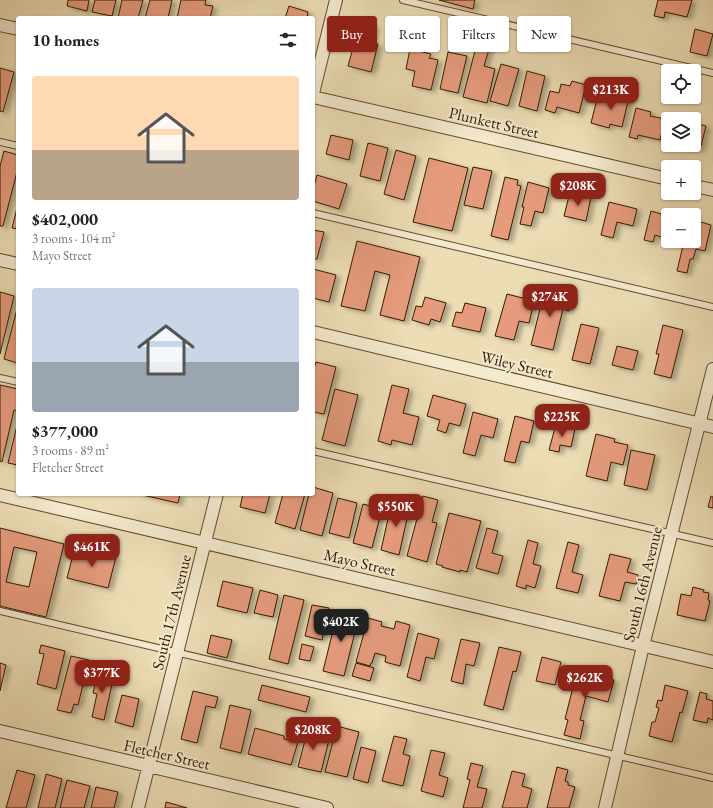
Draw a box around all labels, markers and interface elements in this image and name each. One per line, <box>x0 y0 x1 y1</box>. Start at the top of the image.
chip: Buy <box>327 16 377 52</box>
chip: Rent <box>385 16 440 52</box>
chip: Filters <box>448 16 509 52</box>
chip: New <box>517 16 571 52</box>
text: 10 homes <box>32 29 99 51</box>
icon: filters <box>277 29 299 51</box>
map controls <box>661 64 701 248</box>
button: locate <box>661 64 701 104</box>
pin: $213K <box>583 77 639 111</box>
text: $213K <box>593 81 629 98</box>
icon: home <box>130 102 202 174</box>
street label: Plunkett Street <box>447 102 541 143</box>
button: layers <box>661 112 701 152</box>
button: + <box>661 160 701 200</box>
pin: $208K <box>550 173 606 207</box>
text: $208K <box>560 177 596 194</box>
text: $402,000 <box>32 208 98 230</box>
button: − <box>661 208 701 248</box>
text: 3 rooms · 104 m² <box>32 230 116 247</box>
text: Mayo Street <box>32 247 91 264</box>
pin: $274K <box>522 284 578 318</box>
text: $274K <box>532 288 568 305</box>
icon: home <box>130 314 202 386</box>
street label: Wiley Street <box>479 346 555 383</box>
pin: $225K <box>534 404 590 438</box>
text: $225K <box>544 408 580 425</box>
text: $377,000 <box>32 420 98 442</box>
text: 3 rooms · 89 m² <box>32 442 109 459</box>
text: Fletcher Street <box>32 459 104 476</box>
pin: $550K <box>368 494 424 528</box>
text: $550K <box>378 498 414 515</box>
street label: South 16th Avenue <box>618 524 667 644</box>
pin: $461K <box>64 534 120 568</box>
text: $461K <box>74 538 110 555</box>
street label: Mayo Street <box>322 544 398 581</box>
street label: South 17th Avenue <box>147 552 196 672</box>
pin: $402K <box>313 609 369 643</box>
text: $402K <box>323 613 359 630</box>
pin: $377K <box>74 660 130 694</box>
text: $377K <box>84 664 120 681</box>
pin: $262K <box>557 665 613 699</box>
text: $262K <box>567 669 603 686</box>
pin: $208K <box>285 717 341 751</box>
text: $208K <box>295 721 331 738</box>
street label: Fletcher Street <box>122 734 212 775</box>

